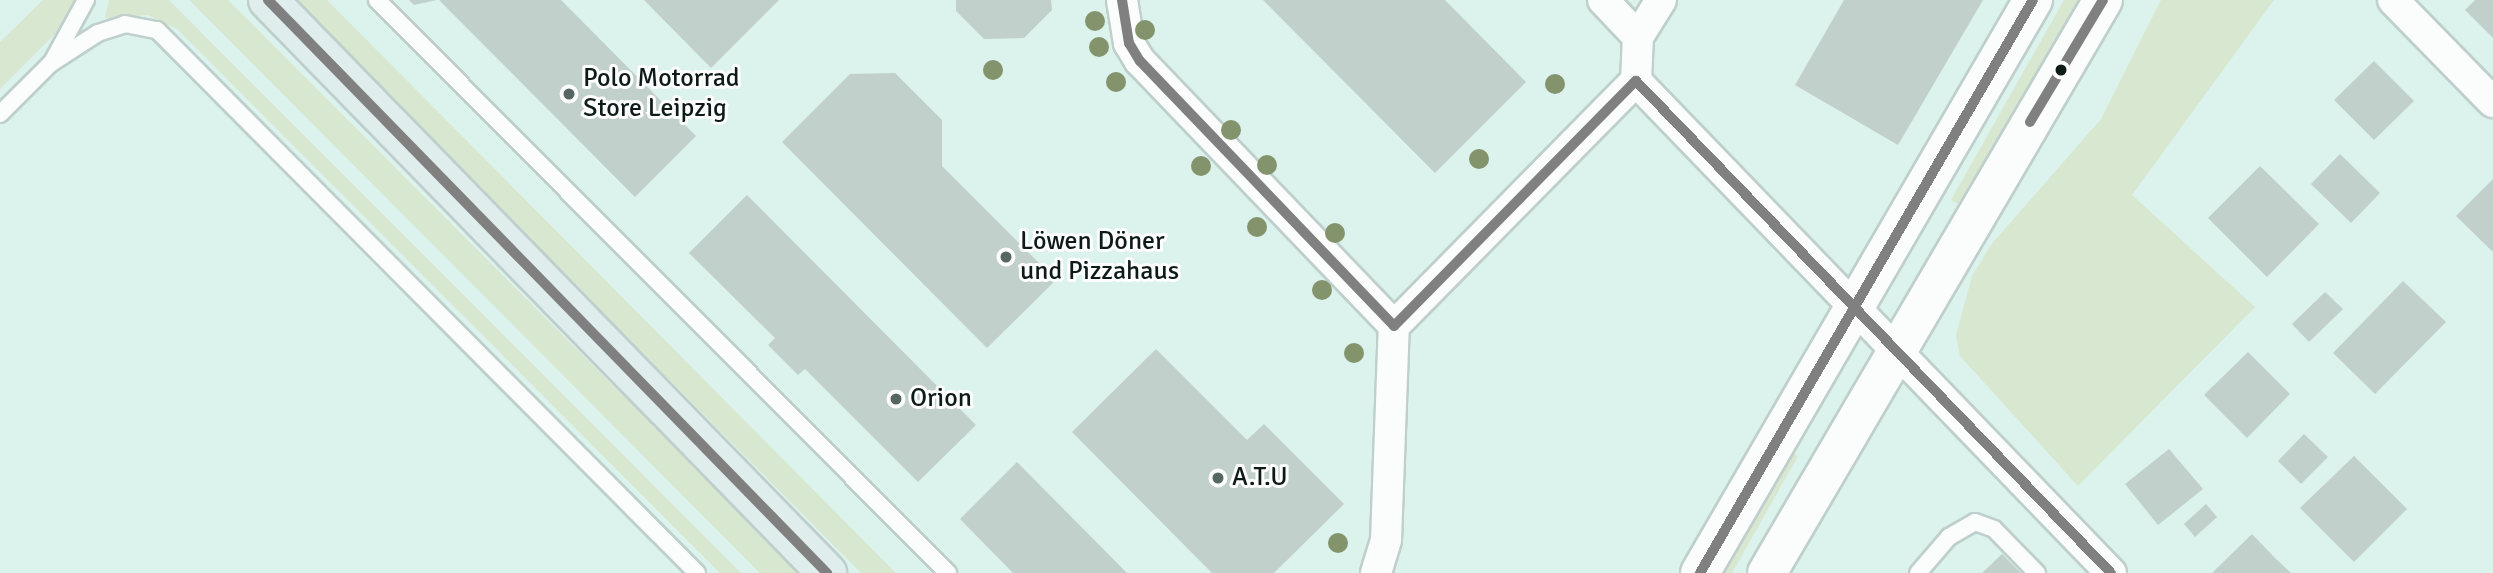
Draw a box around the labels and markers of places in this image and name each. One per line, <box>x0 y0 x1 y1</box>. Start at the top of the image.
place label: Polo Motorrad Store Leipzig <box>583 63 740 124</box>
unlabelled marker <box>2054 63 2068 77</box>
marker: Polo Motorrad Store Leipzig <box>561 86 577 102</box>
place label: Löwen Döner und Pizzahaus <box>1020 226 1179 288</box>
marker: Löwen Döner und Pizzahaus <box>998 249 1014 265</box>
place label: Orion <box>910 383 972 415</box>
marker: Orion <box>888 391 904 407</box>
place label: A.T.U <box>1232 462 1288 494</box>
marker: A.T.U <box>1210 470 1226 486</box>

